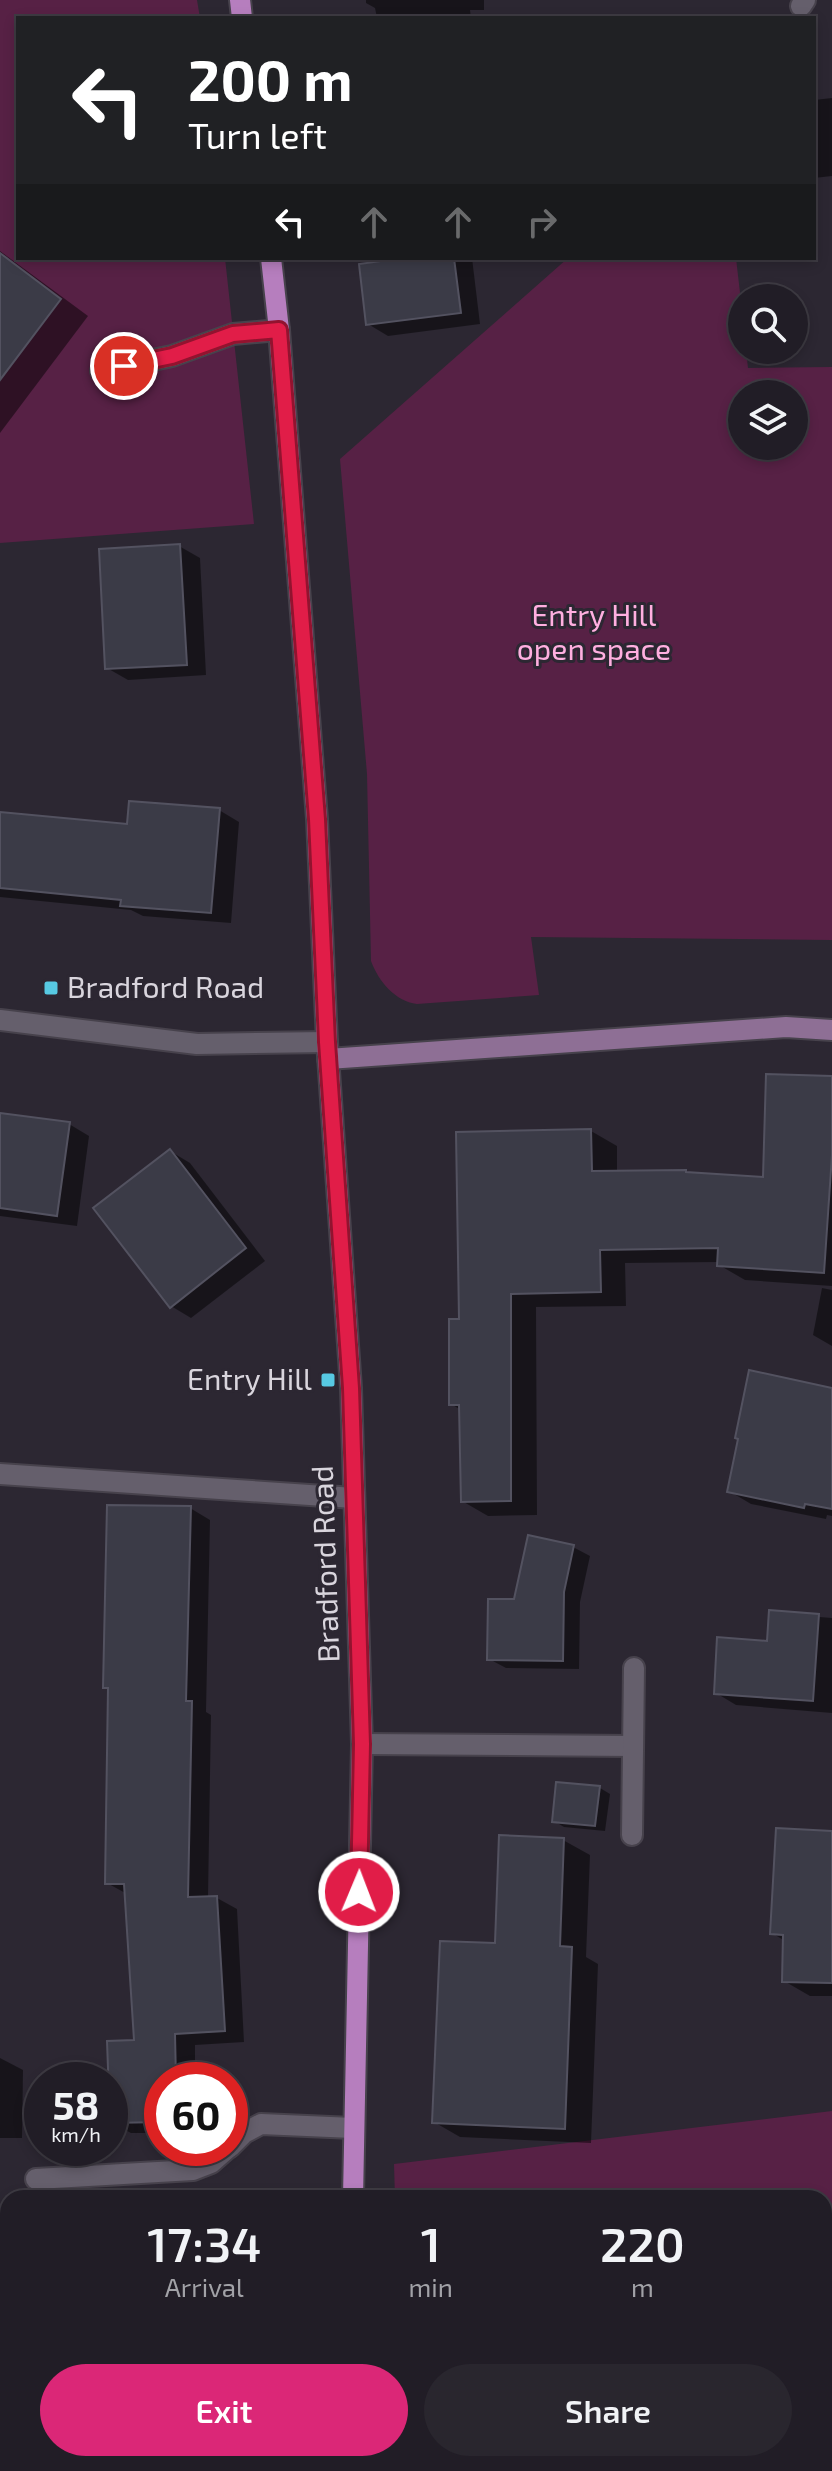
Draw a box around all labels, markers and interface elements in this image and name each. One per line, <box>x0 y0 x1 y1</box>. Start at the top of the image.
text: 200 m <box>188 45 353 112</box>
icon: left <box>56 48 160 152</box>
text: Turn left <box>188 113 327 156</box>
icon: left <box>268 200 312 244</box>
icon: ahead <box>352 200 396 244</box>
icon: ahead <box>436 200 480 244</box>
icon: right <box>520 200 564 244</box>
map controls <box>728 284 808 460</box>
button: search <box>728 284 808 364</box>
pin <box>90 332 158 400</box>
icon: arrive <box>102 344 146 388</box>
button: layers <box>728 380 808 460</box>
park label: Entry Hill open space <box>517 596 671 666</box>
place label: Bradford Road <box>67 968 264 1004</box>
marker: Bradford Road <box>42 979 60 997</box>
place label: Entry Hill <box>187 1360 312 1396</box>
marker: Entry Hill <box>319 1371 337 1389</box>
street label: Bradford Road <box>303 1465 345 1663</box>
position arrow <box>317 1850 401 1934</box>
speed limit sign: 60 <box>144 2062 248 2166</box>
text: 58 <box>52 2080 99 2128</box>
text: km/h <box>51 2122 101 2146</box>
text: 17:34 <box>147 2214 261 2272</box>
text: 1 <box>421 2214 441 2272</box>
text: 220 <box>600 2214 685 2272</box>
text: Arrival <box>165 2271 244 2302</box>
text: min <box>409 2271 453 2302</box>
text: m <box>631 2271 654 2302</box>
button: Exit <box>40 2364 408 2456</box>
button: Share <box>424 2364 792 2456</box>

